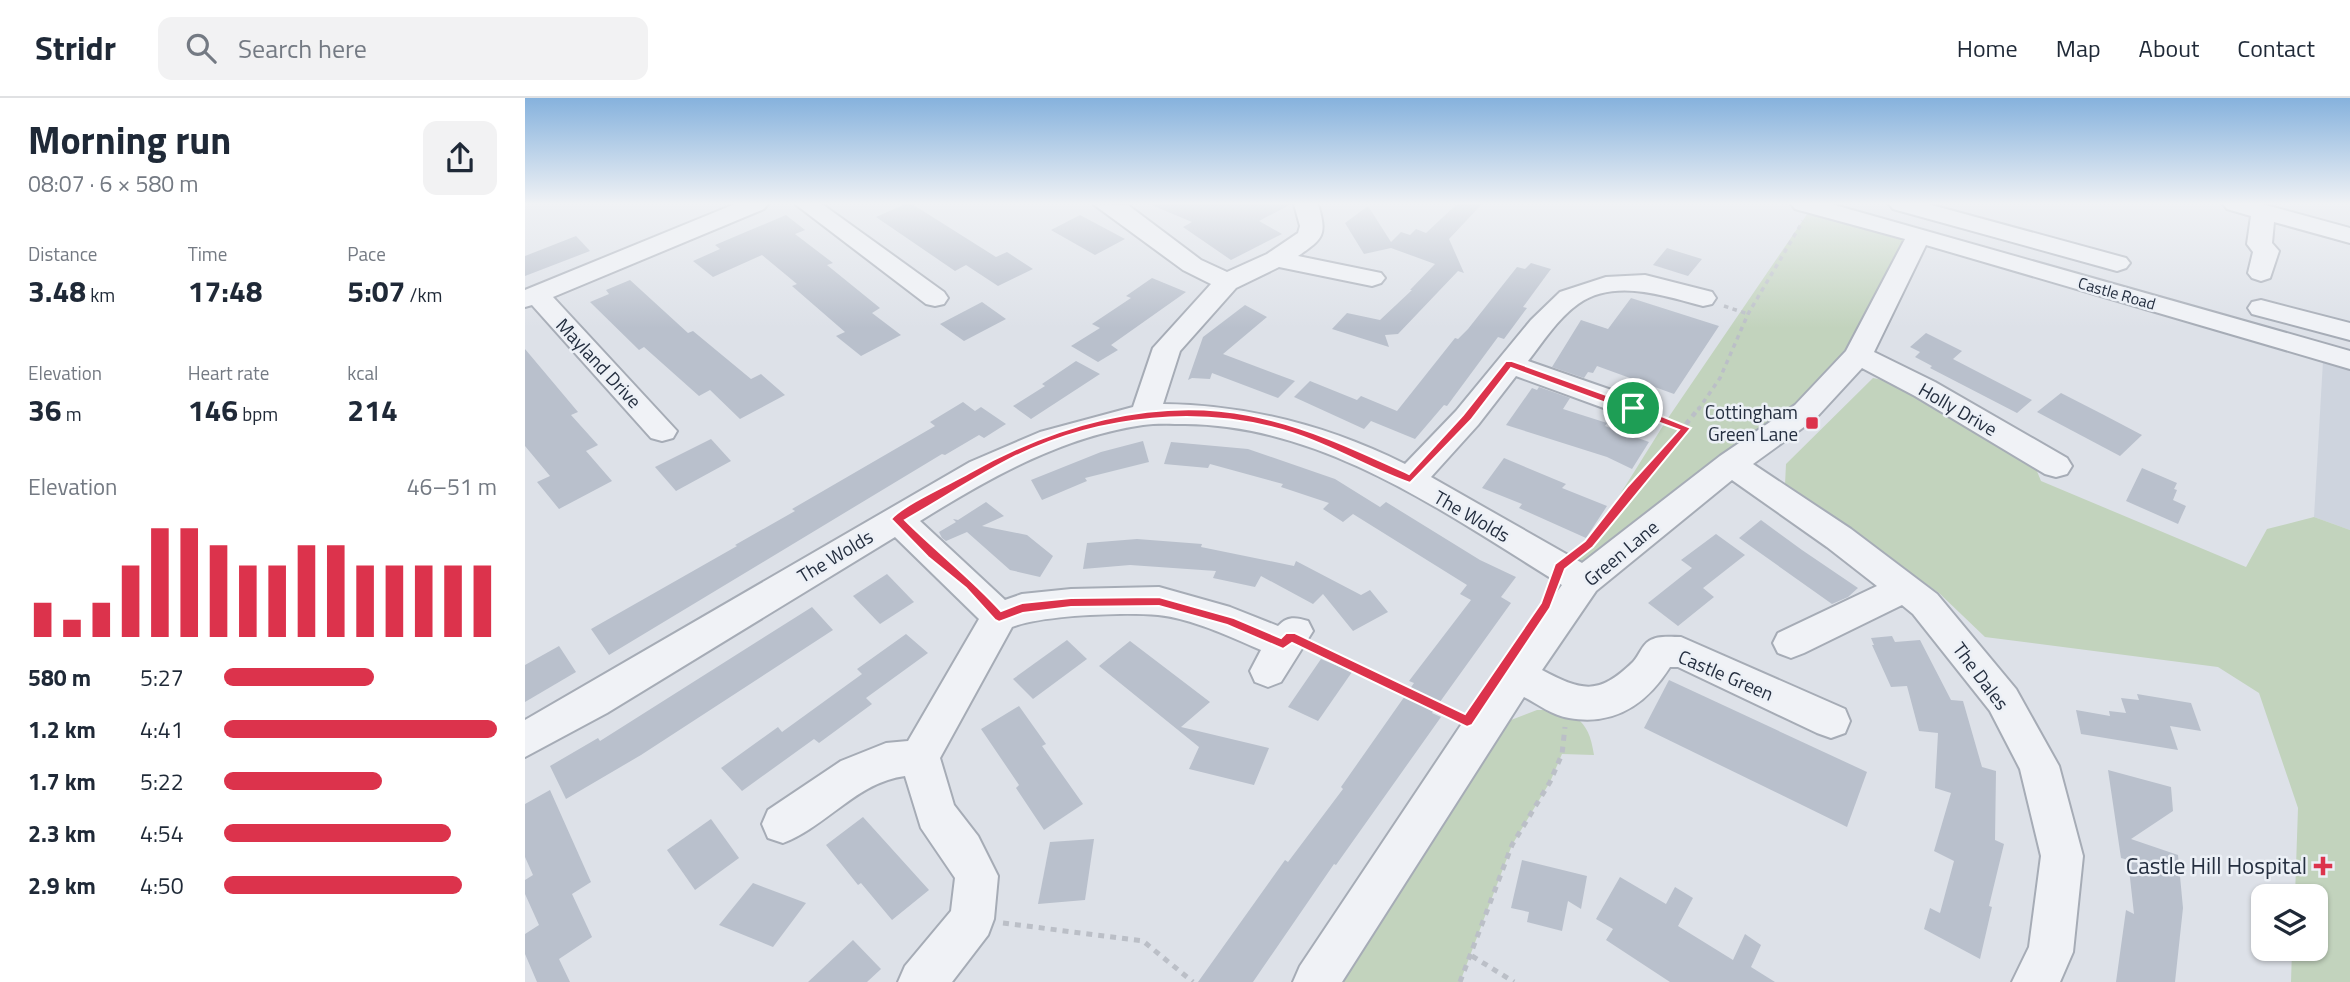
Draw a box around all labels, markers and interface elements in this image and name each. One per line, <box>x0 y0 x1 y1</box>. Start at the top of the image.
search box <box>158 17 648 80</box>
text: Stridr <box>35 23 116 73</box>
icon: search <box>182 29 220 67</box>
text: Search here <box>238 29 367 68</box>
text: Home <box>1957 30 2018 66</box>
text: Map <box>2056 30 2101 66</box>
text: About <box>2139 30 2199 66</box>
text: Contact <box>2237 30 2315 66</box>
text: Morning run <box>28 111 231 169</box>
button: share <box>423 121 497 195</box>
text: 08:07 · 6 × 580 m <box>28 166 198 201</box>
text: Distance <box>28 239 97 268</box>
text: Time <box>188 239 227 268</box>
text: Pace <box>347 239 386 268</box>
text: 3.48 <box>28 268 86 314</box>
text: 17:48 <box>188 268 263 314</box>
text: 5:07 <box>347 268 405 314</box>
street label: Castle Road <box>2075 270 2159 316</box>
text: km <box>86 280 115 309</box>
text: /km <box>405 280 442 309</box>
street label: Mayland Drive <box>550 311 649 414</box>
text: Elevation <box>28 358 102 387</box>
text: Heart rate <box>188 358 269 387</box>
text: kcal <box>347 358 378 387</box>
street label: Holly Drive <box>1914 374 2003 443</box>
pin <box>1603 378 1663 438</box>
text: 36 <box>28 387 62 433</box>
text: 146 <box>188 387 238 433</box>
text: 214 <box>347 387 398 433</box>
icon: arrive <box>1614 389 1652 427</box>
place label: Cottingham Green Lane <box>1705 397 1798 448</box>
text: m <box>62 399 82 428</box>
text: bpm <box>238 399 278 428</box>
marker: Cottingham Green Lane <box>1804 415 1820 431</box>
text: Elevation <box>28 469 117 504</box>
text: 46–51 m <box>407 469 497 504</box>
street label: The Wolds <box>1429 482 1516 549</box>
street label: Green Lane <box>1577 513 1665 593</box>
street label: The Wolds <box>791 521 878 590</box>
street label: The Dales <box>1946 636 2017 716</box>
street label: Castle Green <box>1674 641 1778 708</box>
text: 580 m <box>28 660 91 695</box>
text: 5:27 <box>140 660 184 695</box>
text: 1.2 km <box>28 712 96 747</box>
text: 4:41 <box>140 712 184 747</box>
text: 1.7 km <box>28 764 96 799</box>
text: 5:22 <box>140 764 184 799</box>
text: 2.3 km <box>28 816 96 851</box>
text: 4:54 <box>140 816 184 851</box>
place label: Castle Hill Hospital <box>2126 848 2307 883</box>
marker: Castle Hill Hospital <box>2313 856 2333 876</box>
text: 2.9 km <box>28 868 96 903</box>
text: 4:50 <box>140 868 184 903</box>
map controls <box>2251 884 2328 961</box>
button: layers <box>2251 884 2328 961</box>

